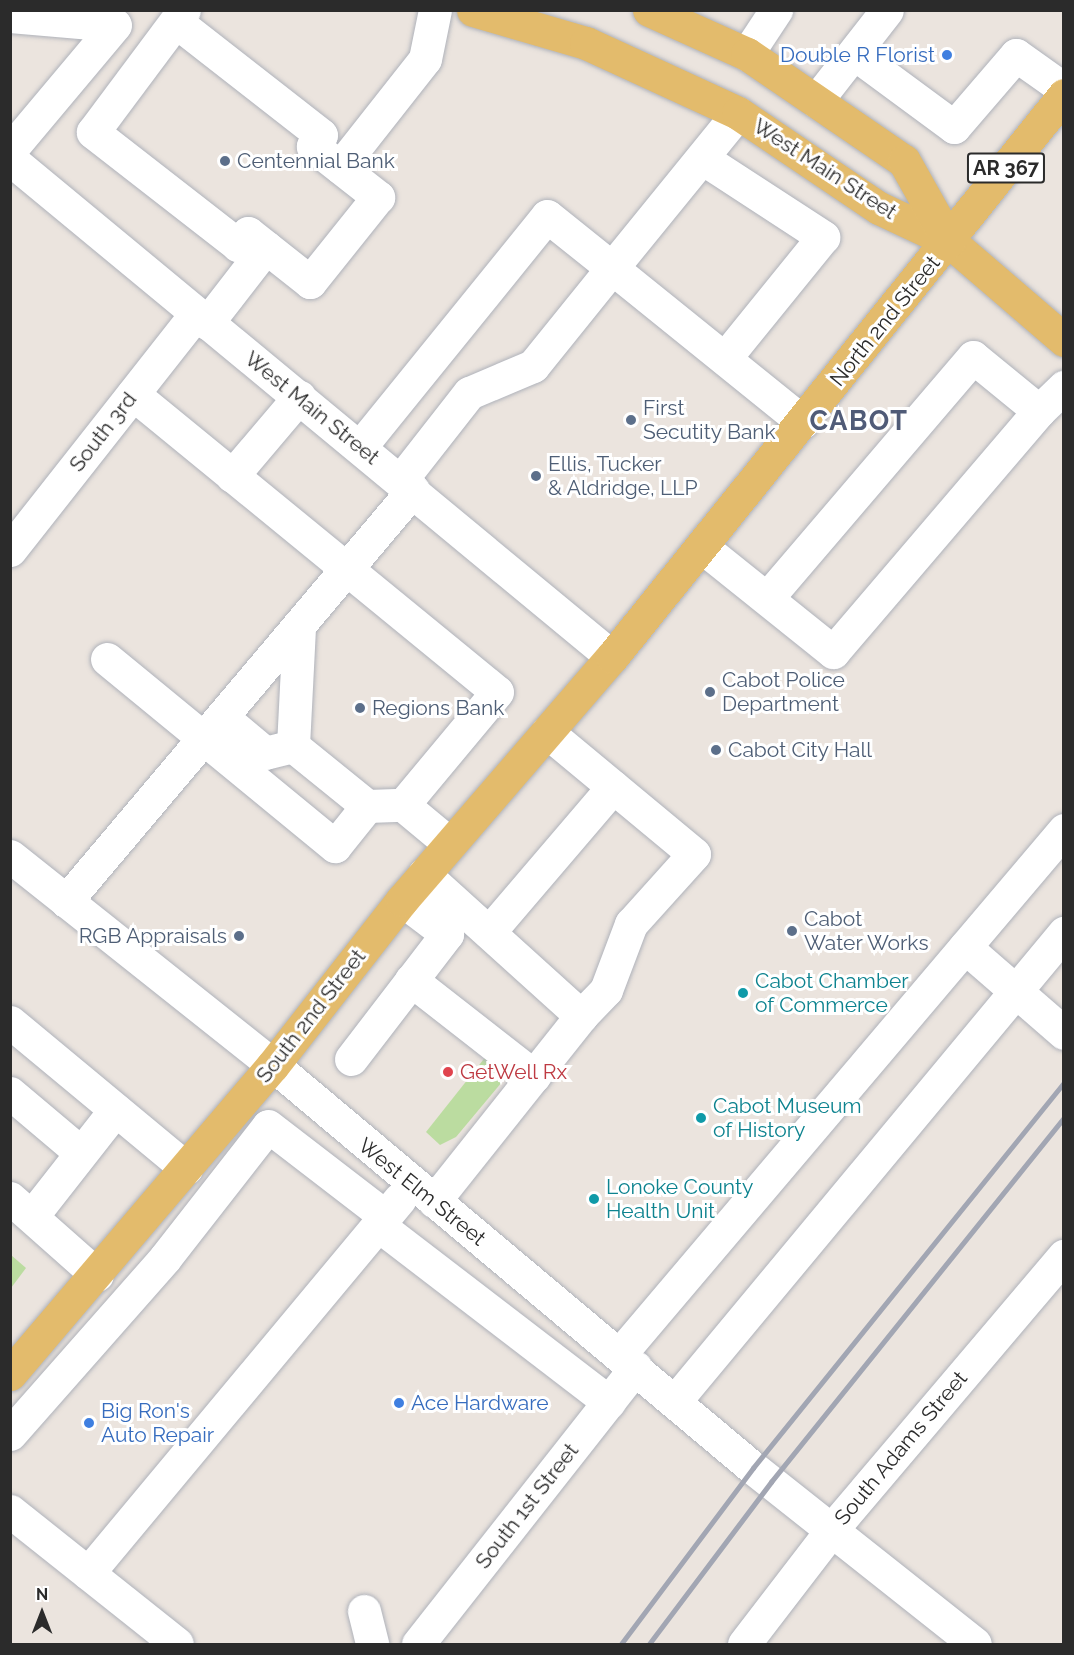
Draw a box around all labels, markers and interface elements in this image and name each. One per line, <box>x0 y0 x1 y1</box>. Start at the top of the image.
place label: Double R Florist <box>780 42 935 68</box>
marker: Double R Florist <box>940 48 954 62</box>
street label: West Main Street <box>749 113 901 225</box>
place label: Centennial Bank <box>237 148 395 174</box>
road number: AR 367 <box>966 151 1046 185</box>
marker: Centennial Bank <box>218 154 232 168</box>
street label: North 2nd Street <box>825 251 945 391</box>
street label: West Main Street <box>240 346 384 470</box>
street label: South 3rd <box>64 387 142 477</box>
place label: First Secutity Bank <box>643 395 776 445</box>
district label: CABOT <box>810 405 908 437</box>
marker: First Secutity Bank <box>624 413 638 427</box>
place label: Ellis, Tucker & Aldridge, LLP <box>548 451 698 501</box>
marker: Ellis, Tucker & Aldridge, LLP <box>529 469 543 483</box>
place label: Cabot Police Department <box>722 667 845 717</box>
marker: Cabot Police Department <box>703 685 717 699</box>
place label: Regions Bank <box>372 695 504 721</box>
marker: Regions Bank <box>353 701 367 715</box>
place label: Cabot City Hall <box>728 737 873 763</box>
marker: Cabot City Hall <box>709 743 723 757</box>
place label: Cabot Water Works <box>804 906 930 956</box>
place label: RGB Appraisals <box>78 923 227 949</box>
marker: Cabot Water Works <box>785 924 799 938</box>
marker: RGB Appraisals <box>232 929 246 943</box>
street label: South 2nd Street <box>251 944 371 1088</box>
place label: Cabot Chamber of Commerce <box>755 968 909 1018</box>
marker: Cabot Chamber of Commerce <box>736 986 750 1000</box>
place label: GetWell Rx <box>460 1059 568 1085</box>
marker: GetWell Rx <box>441 1065 455 1079</box>
place label: Cabot Museum of History <box>713 1093 862 1143</box>
marker: Cabot Museum of History <box>694 1111 708 1125</box>
street label: West Elm Street <box>353 1133 491 1251</box>
place label: Lonoke County Health Unit <box>606 1174 753 1224</box>
marker: Lonoke County Health Unit <box>587 1192 601 1206</box>
street label: South Adams Street <box>829 1366 973 1530</box>
place label: Ace Hardware <box>411 1390 549 1416</box>
marker: Ace Hardware <box>392 1396 406 1410</box>
place label: Big Ron's Auto Repair <box>101 1398 214 1448</box>
marker: Big Ron's Auto Repair <box>82 1416 96 1430</box>
street label: South 1st Street <box>470 1438 584 1574</box>
north arrow <box>12 1583 72 1643</box>
text: N <box>36 1585 48 1604</box>

